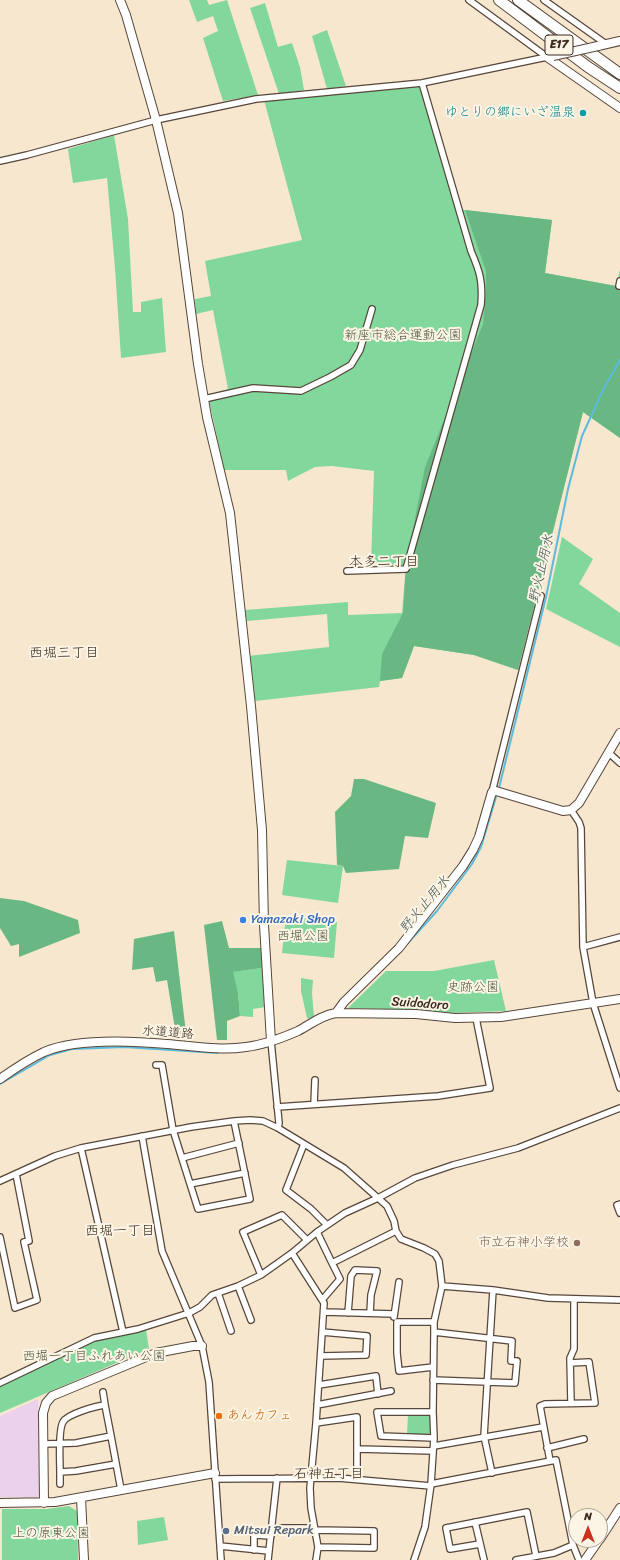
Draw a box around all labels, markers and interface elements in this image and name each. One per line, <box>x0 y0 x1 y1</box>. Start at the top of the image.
road number: E17 <box>545 35 573 55</box>
place label: ゆとりの郷にいざ温泉 <box>445 105 575 121</box>
marker: ゆとりの郷にいざ温泉 <box>578 108 588 118</box>
park label: 新座市総合運動公園 <box>345 328 461 344</box>
water label: 野火止用水 <box>526 533 558 605</box>
district label: 本多二丁目 <box>349 554 419 570</box>
district label: 西堀三丁目 <box>29 645 99 661</box>
water label: 野火止用水 <box>396 873 454 937</box>
place label: Yamazaki Shop <box>251 912 335 928</box>
marker: Yamazaki Shop <box>238 915 248 925</box>
park label: 西堀公園 <box>277 929 329 945</box>
park label: 史跡公園 <box>447 980 499 996</box>
street label: Suidodoro <box>391 994 449 1014</box>
street label: 水道道路 <box>142 1023 194 1043</box>
district label: 西堀一丁目 <box>85 1223 155 1239</box>
place label: 市立石神小学校 <box>478 1235 569 1251</box>
marker: 市立石神小学校 <box>572 1238 582 1248</box>
park label: 西堀一丁目ふれあい公園 <box>23 1349 165 1365</box>
place label: あんカフェ <box>227 1408 292 1424</box>
marker: あんカフェ <box>214 1411 224 1421</box>
district label: 石神五丁目 <box>294 1466 364 1482</box>
text: N <box>584 1507 592 1526</box>
north arrow <box>568 1508 608 1548</box>
place label: Mitsui Repark <box>234 1523 314 1539</box>
park label: 上の原東公園 <box>12 1526 90 1542</box>
marker: Mitsui Repark <box>221 1526 231 1536</box>

